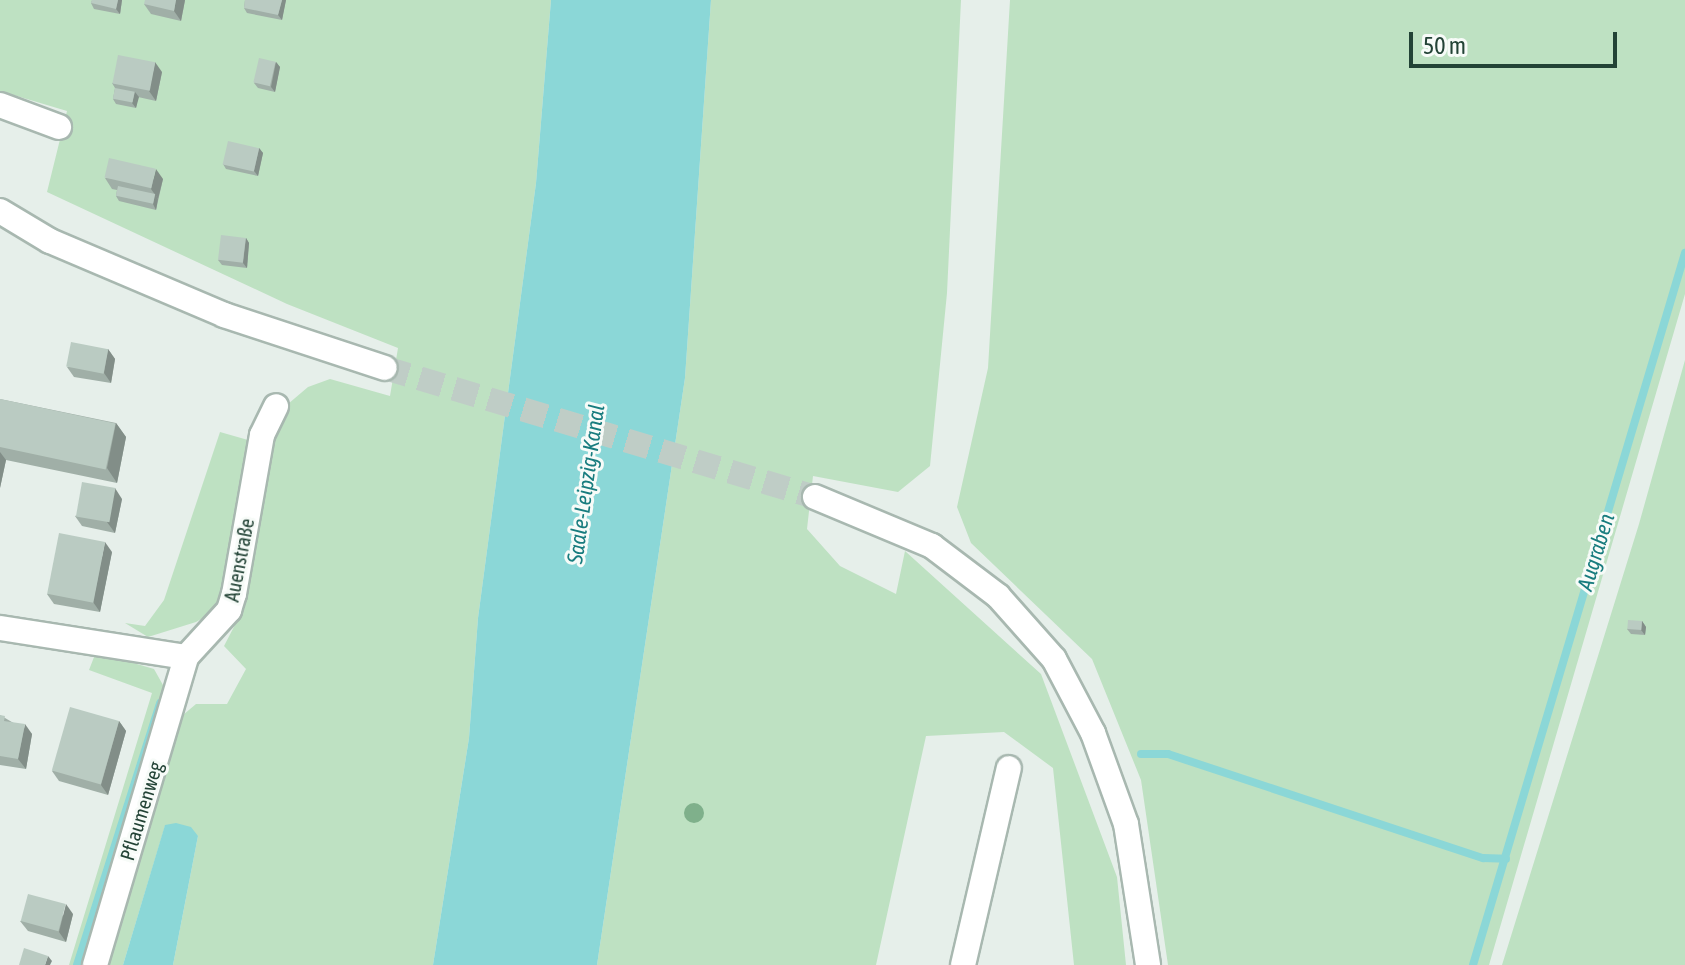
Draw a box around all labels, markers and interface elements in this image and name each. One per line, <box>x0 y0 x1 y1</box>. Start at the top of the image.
scale bar <box>1413 16 1621 66</box>
text: 50 m <box>1423 32 1466 59</box>
water label: Saale-Leipzig-Kanal <box>562 403 610 565</box>
water label: Augraben <box>1572 510 1620 594</box>
street label: Auenstraße <box>219 516 259 604</box>
street label: Pflaumenweg <box>115 759 167 863</box>

